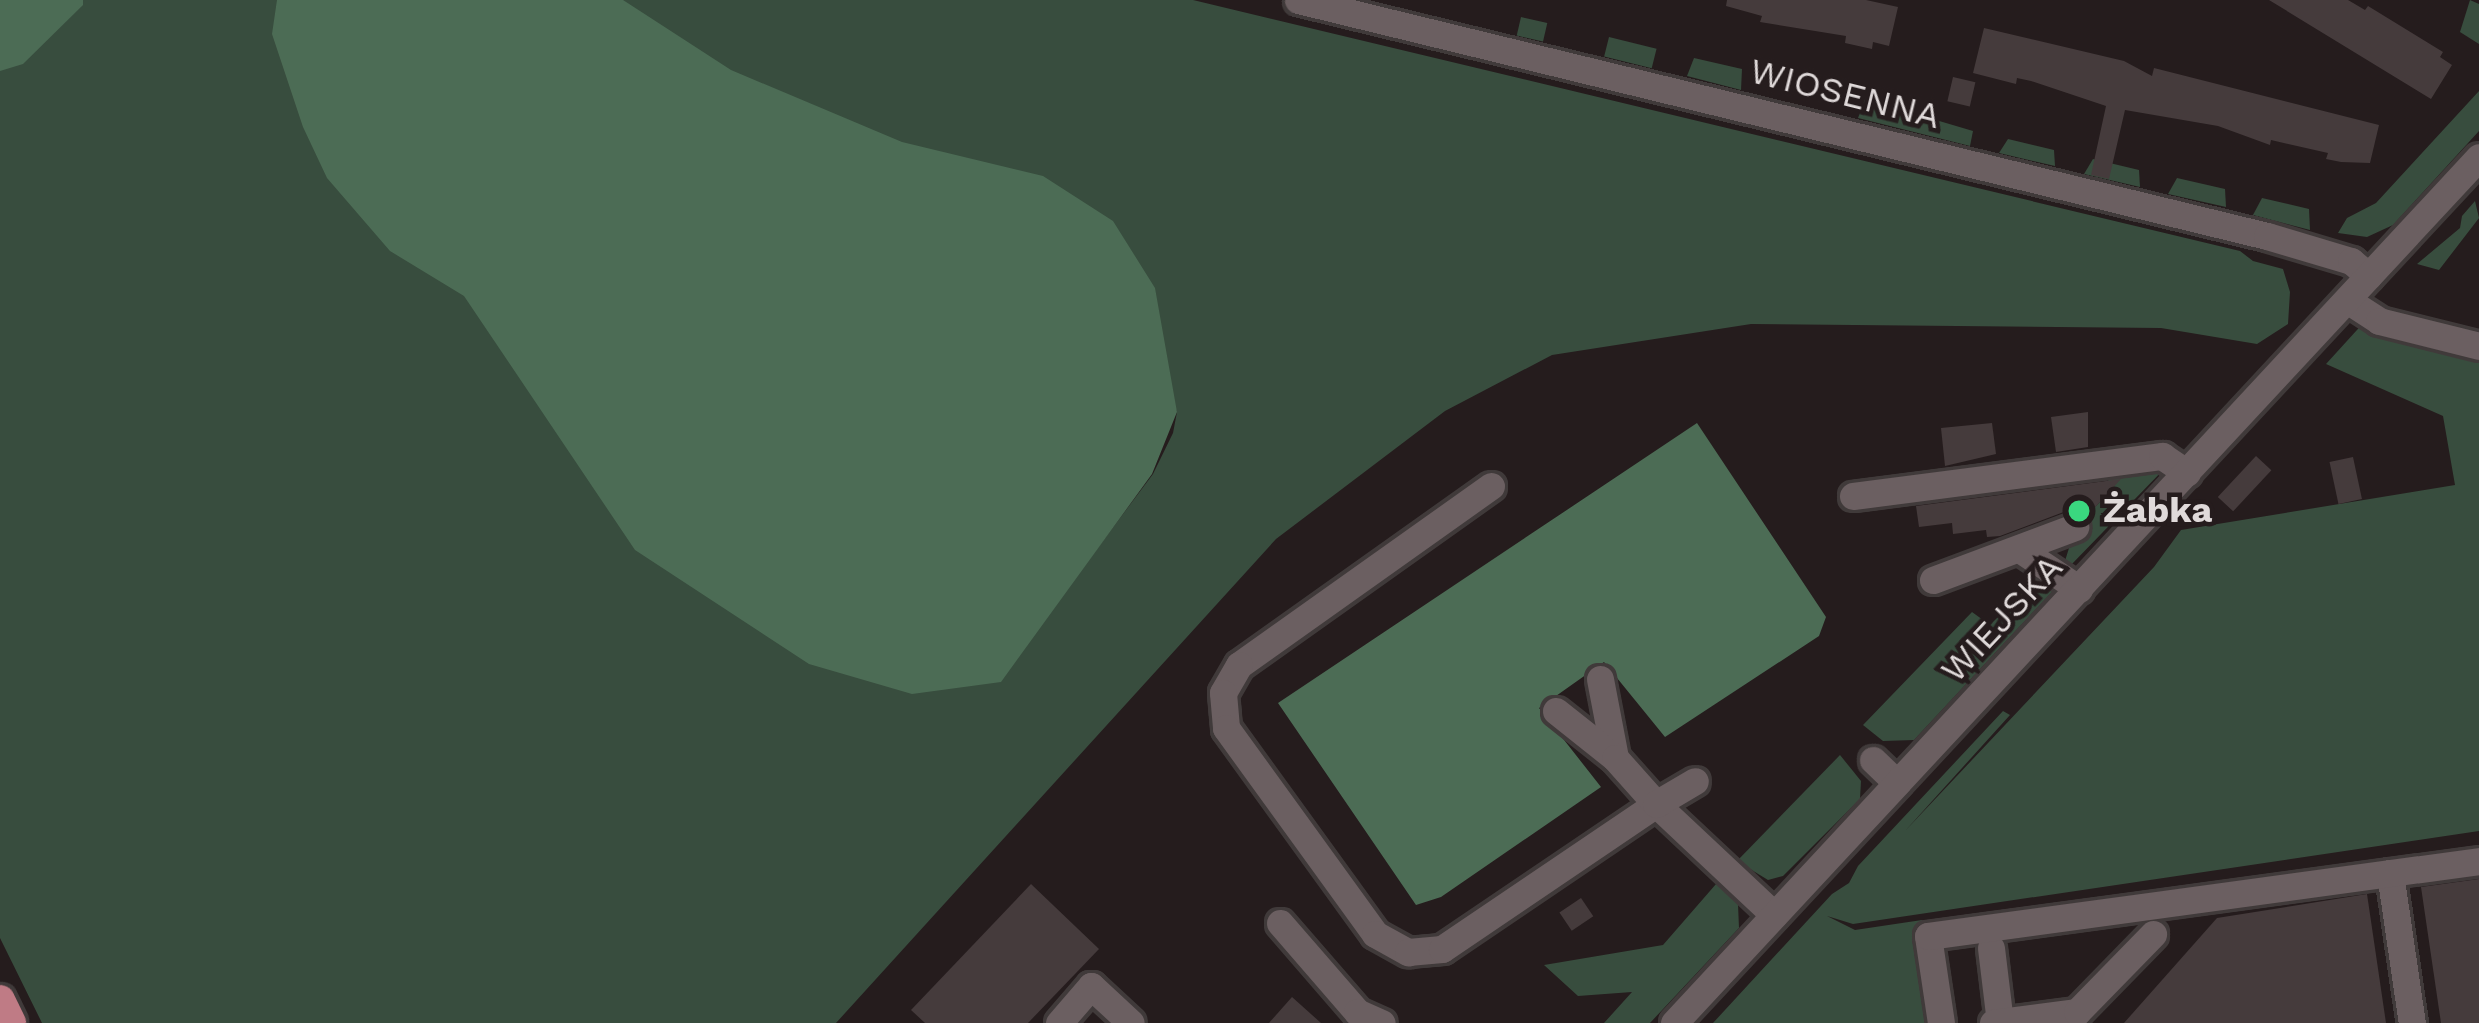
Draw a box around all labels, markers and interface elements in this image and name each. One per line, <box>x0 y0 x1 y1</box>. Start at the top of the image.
street label: WIOSENNA <box>1745 49 1945 139</box>
place label: Żabka <box>2103 489 2212 533</box>
marker: Żabka <box>2066 498 2092 524</box>
street label: WIEJSKA <box>1932 546 2072 692</box>

